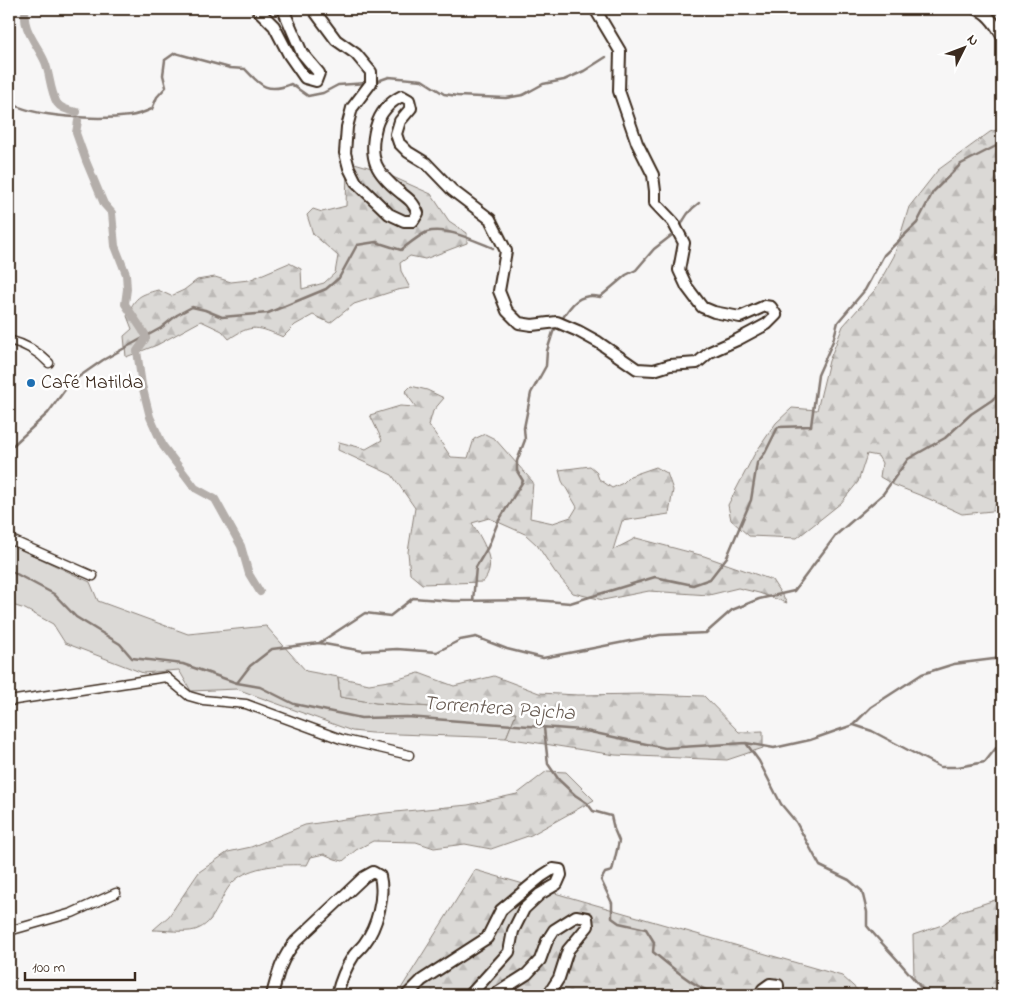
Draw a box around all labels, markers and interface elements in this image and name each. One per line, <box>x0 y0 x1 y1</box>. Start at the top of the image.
north arrow <box>938 22 988 72</box>
text: N <box>962 30 984 51</box>
place label: Café Matilda <box>41 369 143 398</box>
marker: Café Matilda <box>25 377 37 389</box>
water label: Torrentera Pajcha <box>422 689 576 729</box>
scale bar <box>25 949 135 981</box>
text: 100 m <box>32 957 65 979</box>

